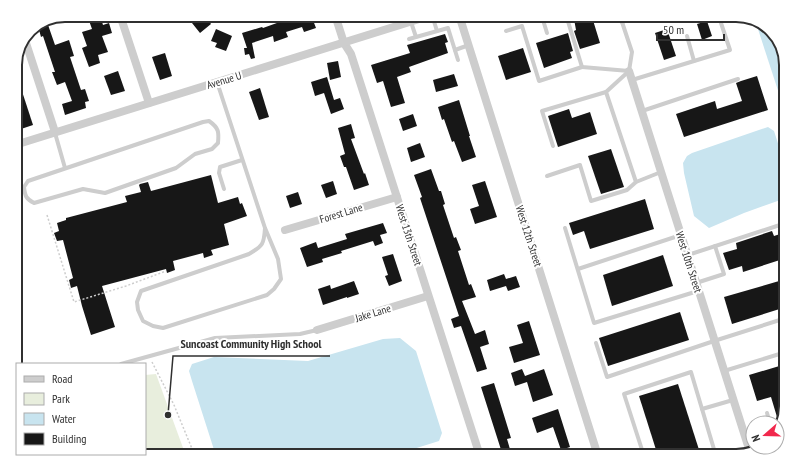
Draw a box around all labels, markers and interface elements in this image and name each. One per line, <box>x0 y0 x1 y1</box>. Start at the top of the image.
scale bar <box>657 16 724 42</box>
text: 50 m <box>663 22 684 37</box>
street label: Avenue U <box>205 68 243 92</box>
street label: Forest Lane <box>318 200 365 226</box>
street label: West 13th Street <box>393 203 425 267</box>
street label: West 12th Street <box>513 204 545 268</box>
street label: West 10th Street <box>673 230 705 294</box>
street label: Jake Lane <box>353 301 393 325</box>
callout: Suncoast Community High School <box>173 332 330 356</box>
text: Suncoast Community High School <box>180 336 322 351</box>
legend <box>16 363 146 455</box>
text: Road <box>52 371 72 386</box>
text: Park <box>52 391 70 406</box>
text: Water <box>52 411 77 426</box>
north arrow <box>745 415 785 455</box>
text: Building <box>52 431 87 446</box>
text: N <box>748 433 763 444</box>

